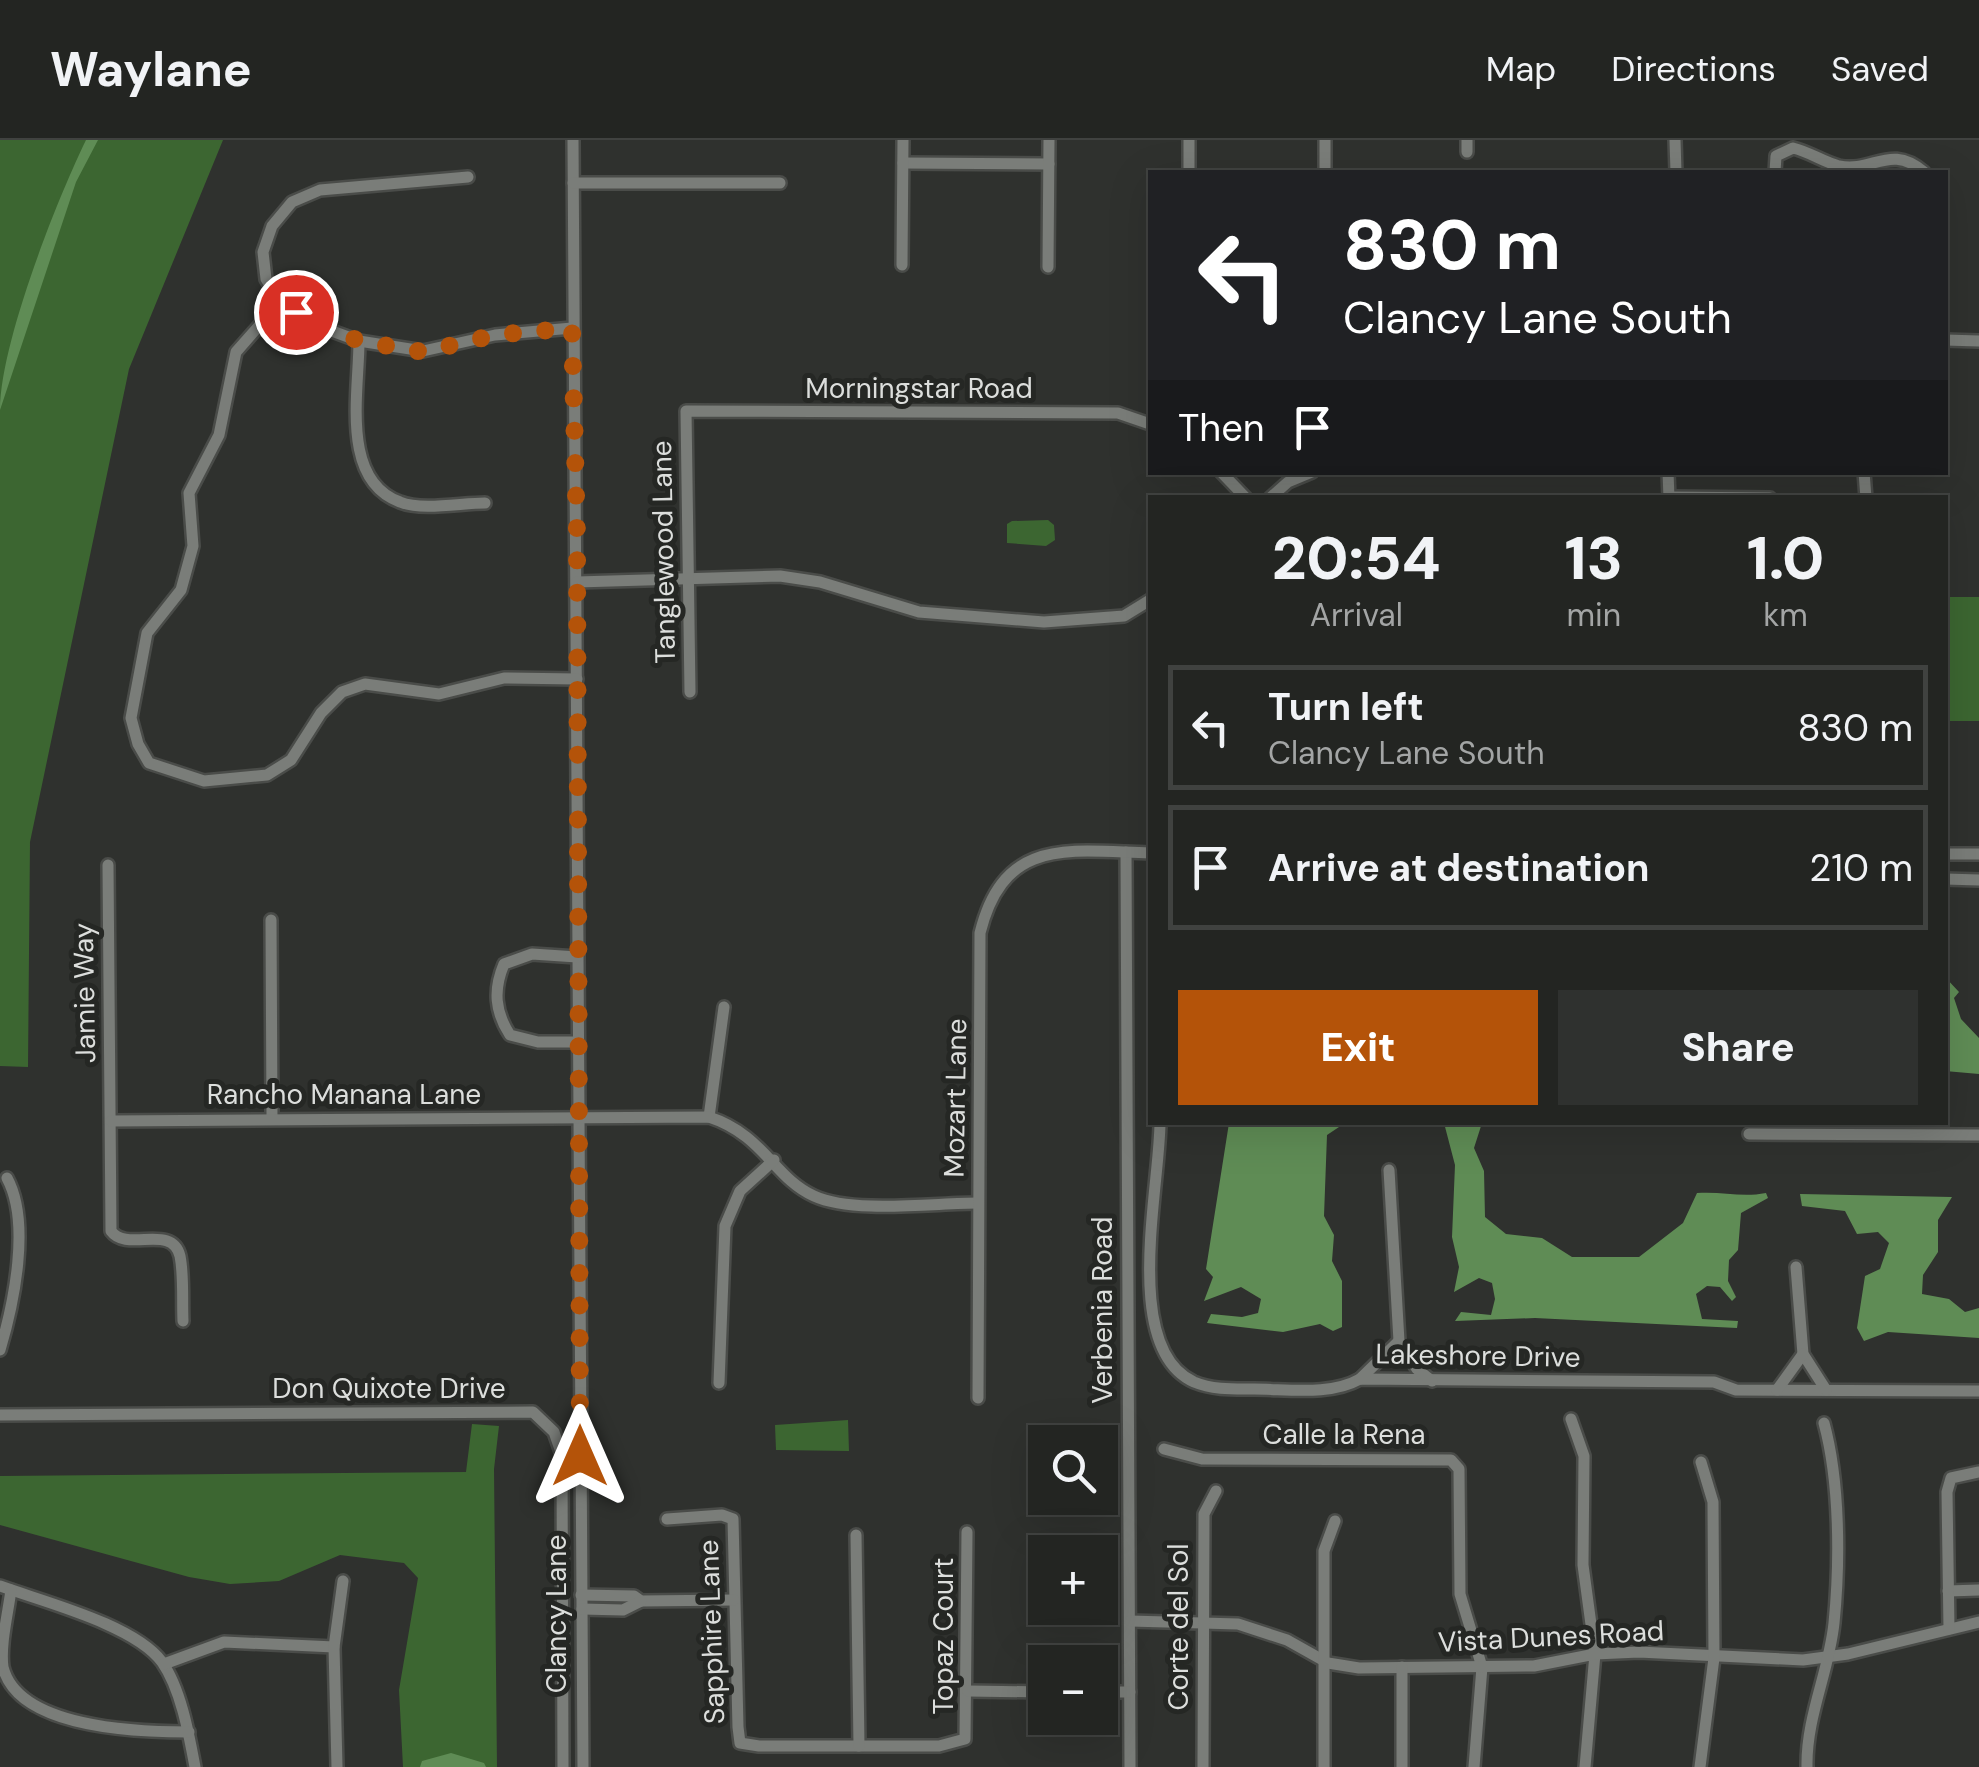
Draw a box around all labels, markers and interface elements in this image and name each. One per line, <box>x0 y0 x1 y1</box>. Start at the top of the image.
text: Waylane <box>50 38 252 101</box>
text: Map <box>1486 46 1556 92</box>
text: Directions <box>1611 46 1776 92</box>
text: Saved <box>1831 46 1929 92</box>
text: 830 m <box>1343 200 1561 291</box>
icon: left <box>1178 210 1308 340</box>
pin <box>254 270 339 355</box>
icon: arrive <box>269 285 324 340</box>
text: Clancy Lane South <box>1343 288 1732 347</box>
street label: Morningstar Road <box>805 370 1033 407</box>
icon: arrive <box>1285 400 1340 455</box>
text: Then <box>1178 403 1265 453</box>
street label: Tanglewood Lane <box>643 440 684 664</box>
text: 20:54 <box>1272 519 1441 598</box>
text: 13 <box>1565 519 1623 598</box>
text: 1.0 <box>1747 519 1824 598</box>
text: Arrival <box>1310 594 1403 636</box>
text: min <box>1566 594 1621 636</box>
text: km <box>1763 594 1808 636</box>
text: Turn left <box>1268 682 1424 732</box>
icon: left <box>1183 700 1238 755</box>
text: 830 m <box>1797 703 1913 753</box>
text: Clancy Lane South <box>1268 732 1545 774</box>
icon: arrive <box>1183 840 1238 895</box>
text: Arrive at destination <box>1268 843 1650 893</box>
text: 210 m <box>1809 843 1913 893</box>
street label: Jamie Way <box>65 922 104 1064</box>
button: Exit <box>1178 990 1538 1105</box>
button: Share <box>1558 990 1918 1105</box>
street label: Mozart Lane <box>936 1018 975 1178</box>
street label: Rancho Manana Lane <box>207 1076 481 1113</box>
street label: Verbenia Road <box>1084 1216 1121 1404</box>
street label: Lakeshore Drive <box>1375 1335 1581 1376</box>
street label: Don Quixote Drive <box>272 1370 506 1407</box>
position arrow <box>528 1404 632 1508</box>
street label: Calle la Rena <box>1262 1416 1426 1453</box>
map controls <box>1028 1425 1118 1735</box>
button: search <box>1028 1425 1118 1515</box>
street label: Clancy Lane <box>538 1535 575 1693</box>
button: + <box>1028 1535 1118 1625</box>
street label: Sapphire Lane <box>690 1539 733 1725</box>
street label: Corte del Sol <box>1160 1543 1197 1711</box>
street label: Topaz Court <box>925 1558 962 1714</box>
street label: Vista Dunes Road <box>1437 1612 1665 1661</box>
button: − <box>1028 1645 1118 1735</box>

